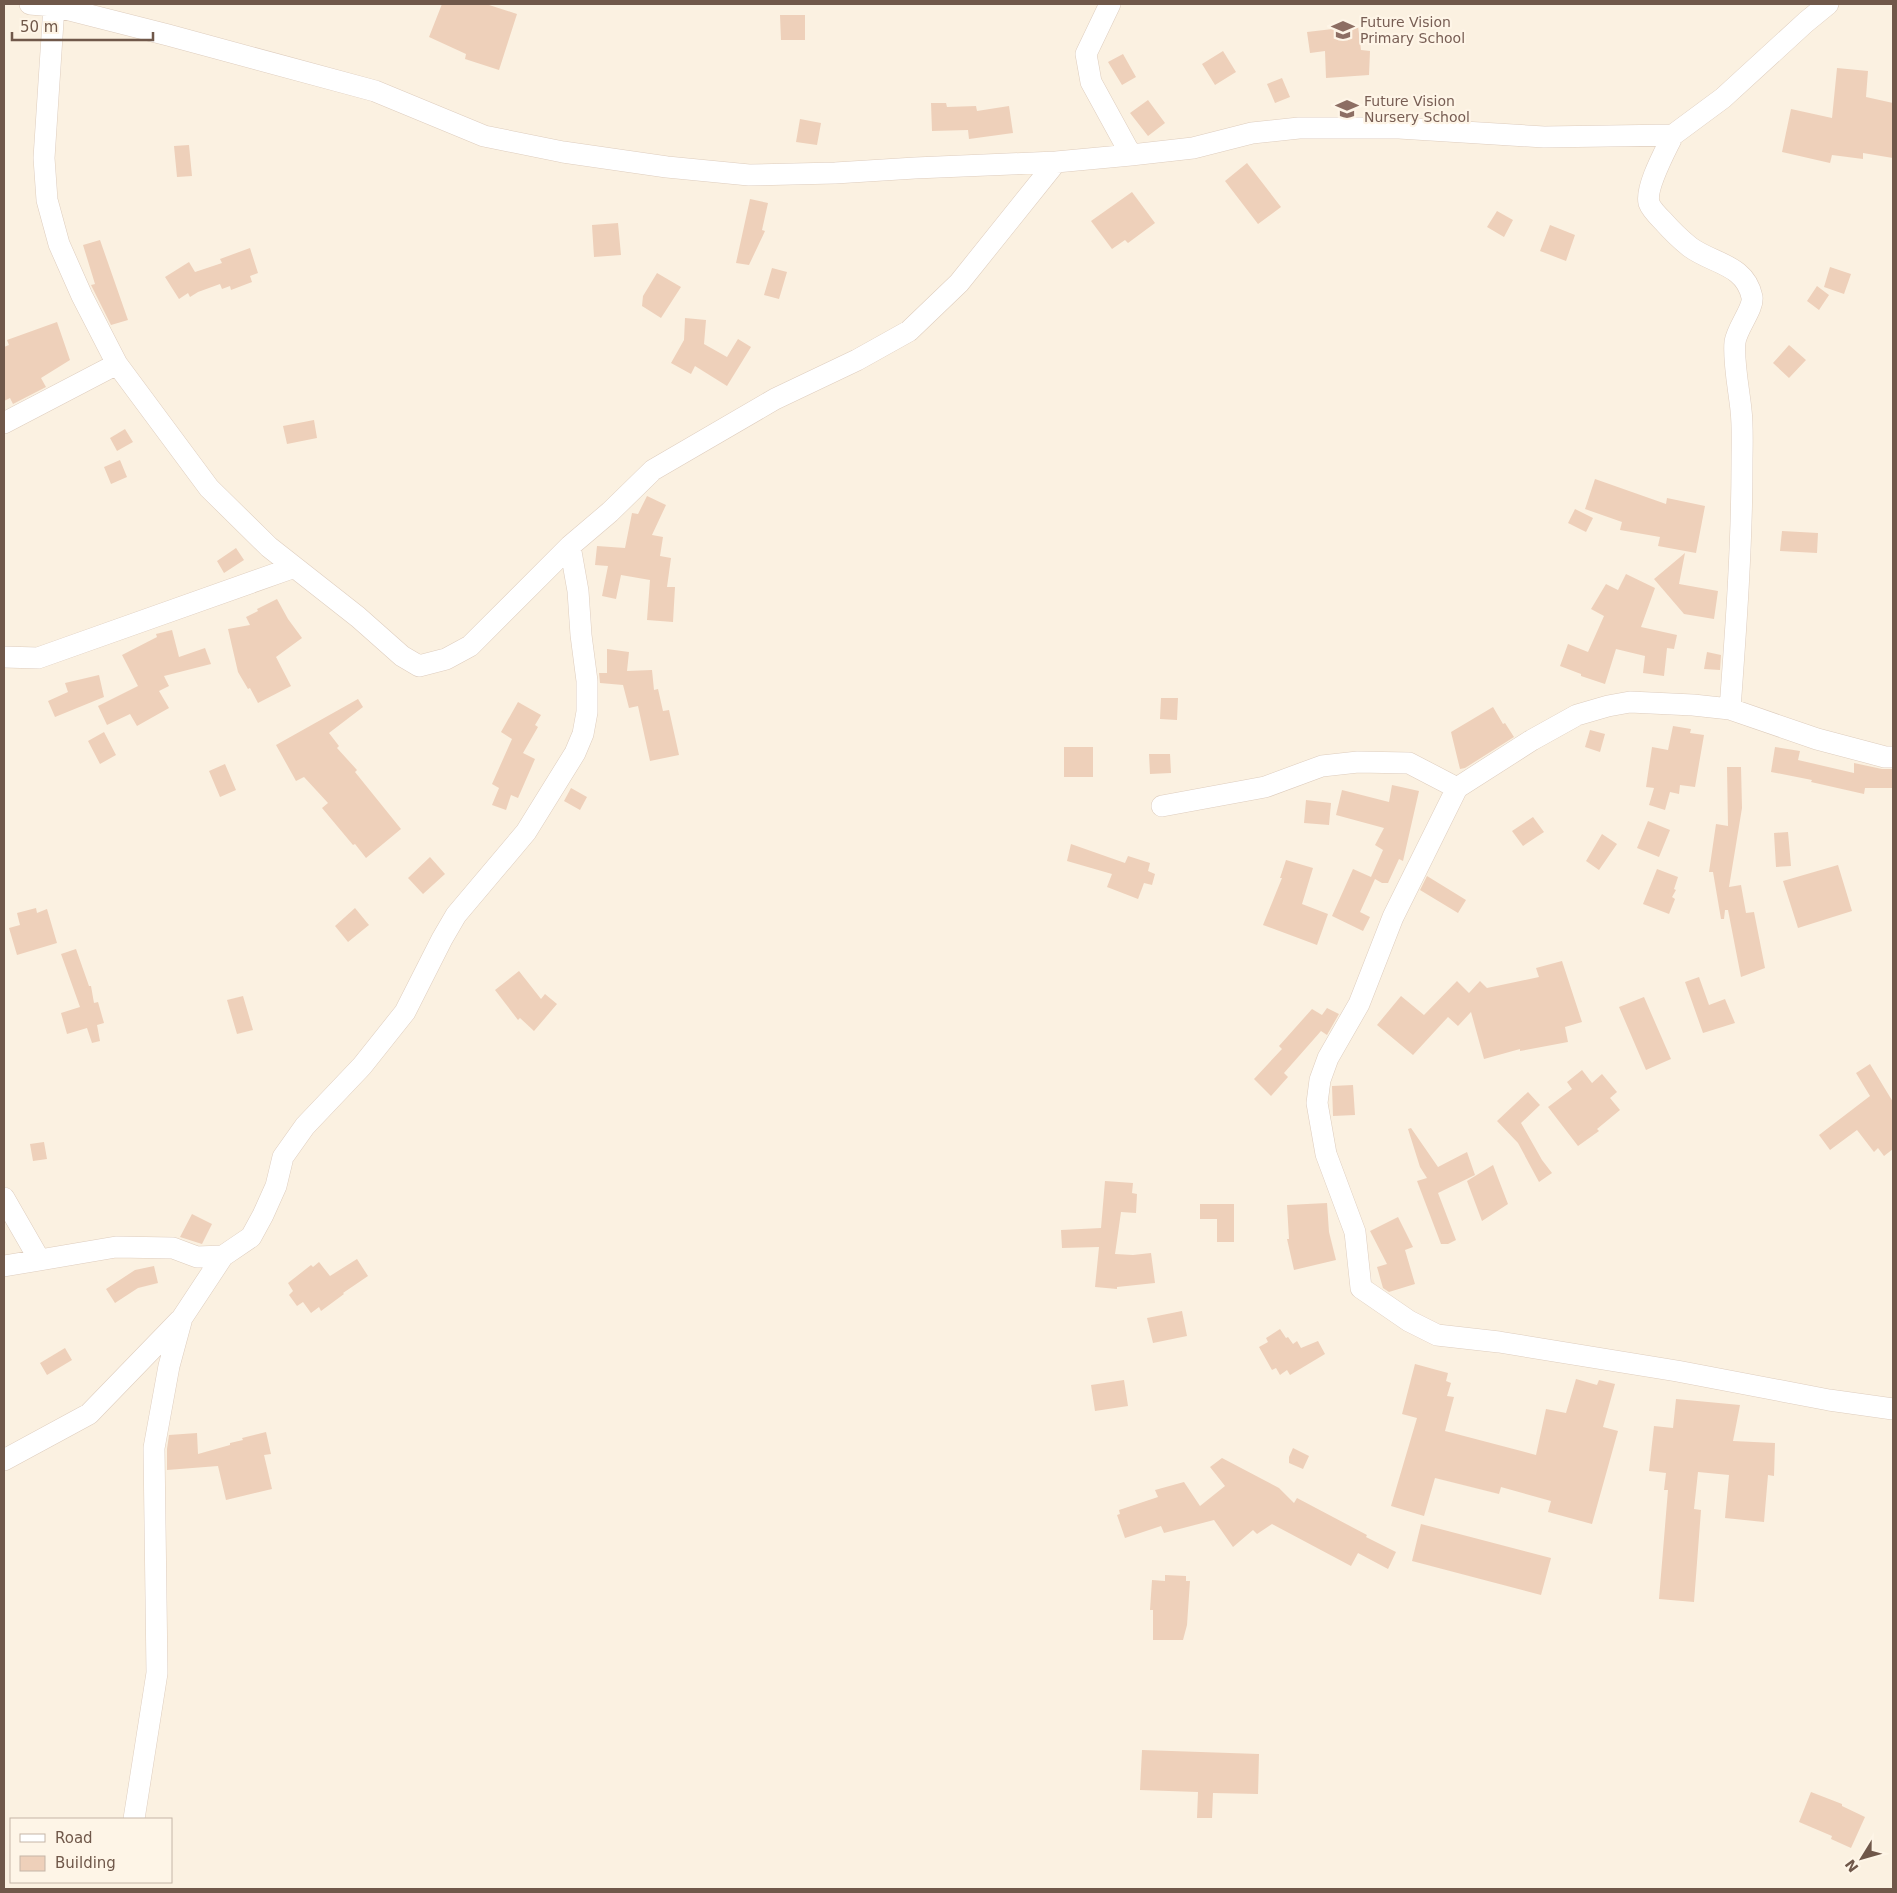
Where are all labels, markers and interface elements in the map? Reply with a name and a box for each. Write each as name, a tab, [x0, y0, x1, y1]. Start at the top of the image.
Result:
scale bar	[12, 10, 154, 42]
place label: Future Vision Primary School	[1360, 14, 1465, 46]
school or university icon: Future Vision Primary School	[1330, 17, 1356, 43]
text: 50 m	[20, 18, 58, 36]
place label: Future Vision Nursery School	[1364, 93, 1470, 125]
school or university icon: Future Vision Nursery School	[1334, 96, 1360, 122]
legend	[10, 1818, 172, 1883]
text: Road	[55, 1829, 93, 1847]
north arrow	[1837, 1833, 1887, 1883]
text: Building	[55, 1854, 116, 1872]
text: N	[1842, 1856, 1862, 1875]

